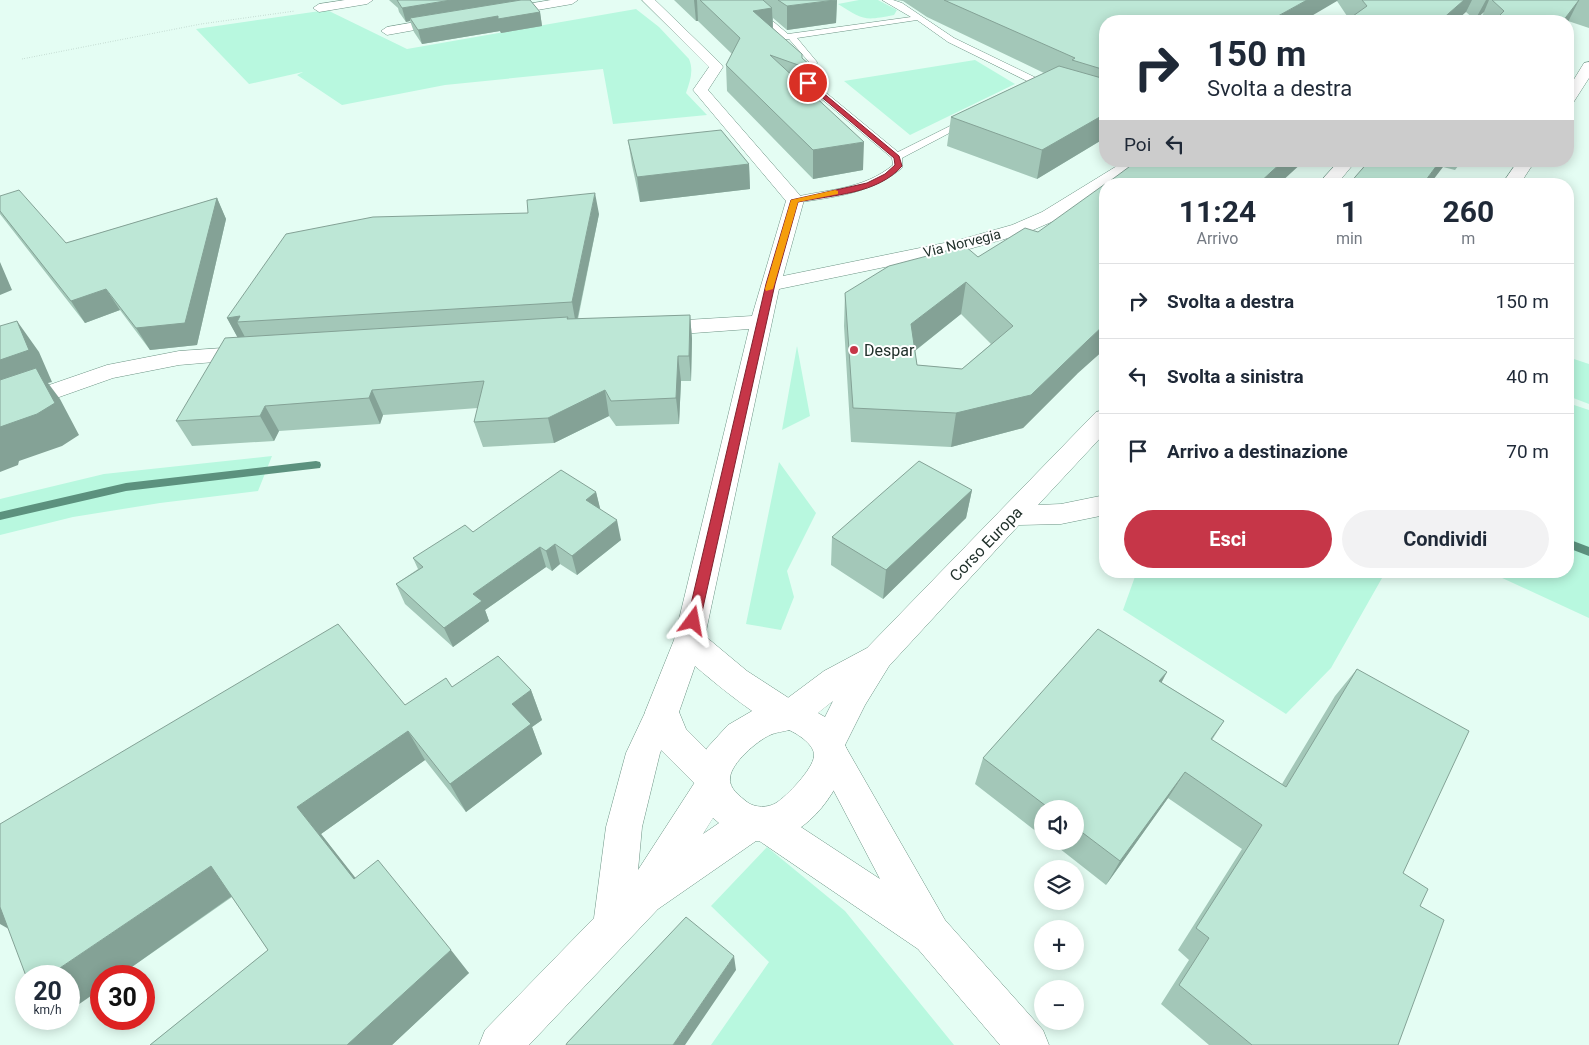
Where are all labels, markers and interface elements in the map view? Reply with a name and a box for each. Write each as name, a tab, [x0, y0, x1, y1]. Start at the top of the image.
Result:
text: 150 m	[1207, 34, 1306, 75]
icon: right	[1124, 35, 1189, 100]
pin	[787, 62, 829, 104]
icon: arrive	[794, 69, 822, 97]
text: Svolta a destra	[1207, 76, 1352, 101]
icon: left	[1161, 130, 1189, 158]
text: Poi	[1124, 133, 1151, 156]
text: 11:24	[1179, 194, 1256, 229]
text: 1	[1341, 194, 1358, 229]
text: 260	[1443, 194, 1494, 229]
street label: Via Norvegia	[922, 226, 1002, 260]
text: Arrivo	[1197, 229, 1238, 248]
text: min	[1336, 229, 1363, 248]
text: m	[1461, 229, 1475, 248]
icon: right	[1124, 287, 1152, 315]
text: Svolta a destra	[1167, 290, 1294, 313]
text: 150 m	[1496, 290, 1549, 313]
place label: Despar	[864, 341, 915, 360]
marker: Despar	[848, 344, 860, 356]
icon: left	[1124, 362, 1152, 390]
text: Svolta a sinistra	[1167, 365, 1304, 388]
text: 40 m	[1506, 365, 1549, 388]
icon: arrive	[1124, 437, 1152, 465]
text: Arrivo a destinazione	[1167, 440, 1348, 463]
text: 70 m	[1506, 440, 1549, 463]
street label: Corso Europa	[946, 503, 1026, 585]
button: Esci	[1124, 510, 1332, 568]
button: Condividi	[1342, 510, 1549, 568]
position arrow	[666, 594, 718, 646]
map controls	[1034, 800, 1084, 1030]
button: sound	[1034, 800, 1084, 850]
button: layers	[1034, 860, 1084, 910]
button: +	[1034, 920, 1084, 970]
speed limit sign: 30	[90, 965, 155, 1030]
text: 20	[33, 977, 62, 1006]
button: −	[1034, 980, 1084, 1030]
text: km/h	[33, 1003, 62, 1017]

